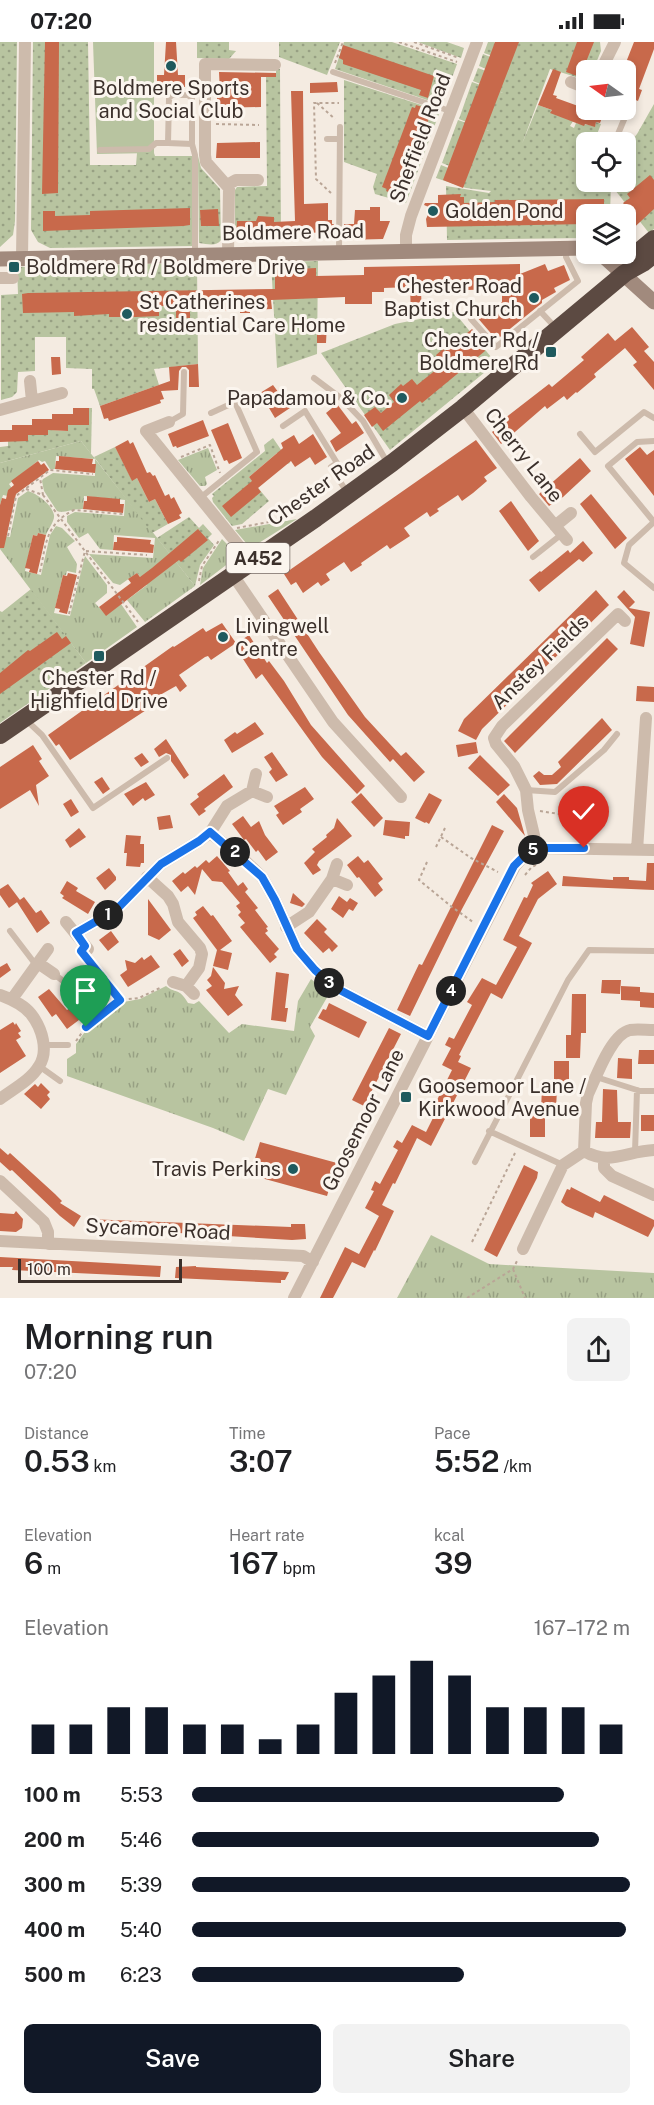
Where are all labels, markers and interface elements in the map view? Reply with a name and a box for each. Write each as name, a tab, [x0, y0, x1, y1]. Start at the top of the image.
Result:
text: 07:20	[30, 8, 92, 34]
marker: Boldmere Sports and Social Club	[164, 59, 178, 73]
north arrow	[576, 60, 636, 120]
map controls	[576, 60, 636, 264]
street label: Sheffield Road	[384, 70, 456, 206]
place label: Boldmere Sports and Social Club	[93, 76, 249, 123]
button: locate	[576, 132, 636, 192]
place label: Golden Pond	[445, 199, 564, 223]
marker: Golden Pond	[426, 204, 440, 218]
button: layers	[576, 204, 636, 264]
street label: Boldmere Road	[222, 219, 364, 245]
place label: Boldmere Rd / Boldmere Drive	[26, 255, 305, 279]
marker: Boldmere Rd / Boldmere Drive	[7, 260, 21, 274]
place label: Chester Road Baptist Church	[384, 274, 522, 321]
place label: St Catherines residential Care Home	[139, 290, 346, 337]
marker: Chester Road Baptist Church	[527, 291, 541, 305]
marker: St Catherines residential Care Home	[120, 307, 134, 321]
place label: Chester Rd / Boldmere Rd	[419, 328, 539, 375]
marker: Chester Rd / Boldmere Rd	[544, 345, 558, 359]
place label: Papadamou & Co.	[227, 386, 390, 410]
marker: Papadamou & Co.	[395, 391, 409, 405]
street label: Cherry Lane	[480, 403, 568, 507]
street label: Chester Road	[263, 439, 379, 531]
road number: A452	[226, 543, 290, 573]
street label: Anstey Fields	[487, 610, 593, 714]
place label: Livingwell Centre	[235, 614, 329, 661]
marker: Livingwell Centre	[216, 630, 230, 644]
marker: Chester Rd / Highfield Drive	[92, 649, 106, 663]
place label: Chester Rd / Highfield Drive	[30, 666, 168, 713]
pin	[558, 786, 609, 848]
icon: check	[567, 795, 600, 828]
pin: 5	[518, 835, 548, 865]
pin: 2	[220, 837, 250, 867]
text: 5	[528, 840, 538, 859]
text: 2	[230, 842, 240, 861]
pin: 1	[93, 900, 123, 930]
text: 1	[105, 905, 111, 924]
pin	[60, 965, 111, 1027]
pin: 3	[314, 968, 344, 998]
text: 3	[324, 973, 334, 992]
icon: arrive	[69, 974, 102, 1007]
pin: 4	[436, 976, 466, 1006]
text: 4	[446, 981, 456, 1000]
street label: Goosemoor Lane	[317, 1045, 409, 1195]
place label: Goosemoor Lane / Kirkwood Avenue	[418, 1074, 586, 1121]
marker: Goosemoor Lane / Kirkwood Avenue	[399, 1090, 413, 1104]
place label: Travis Perkins	[152, 1157, 281, 1181]
marker: Travis Perkins	[286, 1162, 300, 1176]
street label: Sycamore Road	[85, 1213, 231, 1245]
scale bar	[18, 1256, 182, 1284]
text: 100 m	[27, 1260, 71, 1279]
text: Morning run	[24, 1318, 213, 1356]
button: share	[567, 1318, 630, 1381]
text: 07:20	[24, 1360, 77, 1384]
text: Distance	[24, 1424, 89, 1443]
text: Time	[229, 1424, 265, 1443]
text: Pace	[434, 1424, 471, 1443]
text: 0.53	[24, 1443, 90, 1479]
text: 3:07	[229, 1443, 293, 1479]
text: 5:52	[434, 1443, 500, 1479]
text: km	[90, 1457, 116, 1476]
text: /km	[500, 1457, 532, 1476]
text: Elevation	[24, 1526, 92, 1545]
text: Heart rate	[229, 1526, 305, 1545]
text: kcal	[434, 1526, 465, 1545]
text: 6	[24, 1545, 43, 1581]
text: 167	[229, 1545, 279, 1581]
text: 39	[434, 1545, 473, 1581]
text: m	[43, 1559, 61, 1578]
text: bpm	[279, 1559, 316, 1578]
text: Elevation	[24, 1616, 109, 1640]
text: 167–172 m	[534, 1616, 630, 1640]
text: 100 m	[24, 1783, 81, 1807]
text: 5:53	[120, 1783, 163, 1807]
text: 200 m	[24, 1828, 85, 1852]
text: 5:46	[120, 1828, 162, 1852]
text: 300 m	[24, 1873, 85, 1897]
text: 5:39	[120, 1873, 162, 1897]
text: 400 m	[24, 1918, 85, 1942]
text: 5:40	[120, 1918, 162, 1942]
text: 500 m	[24, 1963, 86, 1987]
text: 6:23	[120, 1963, 162, 1987]
button: Save	[24, 2024, 321, 2093]
button: Share	[333, 2024, 630, 2093]

